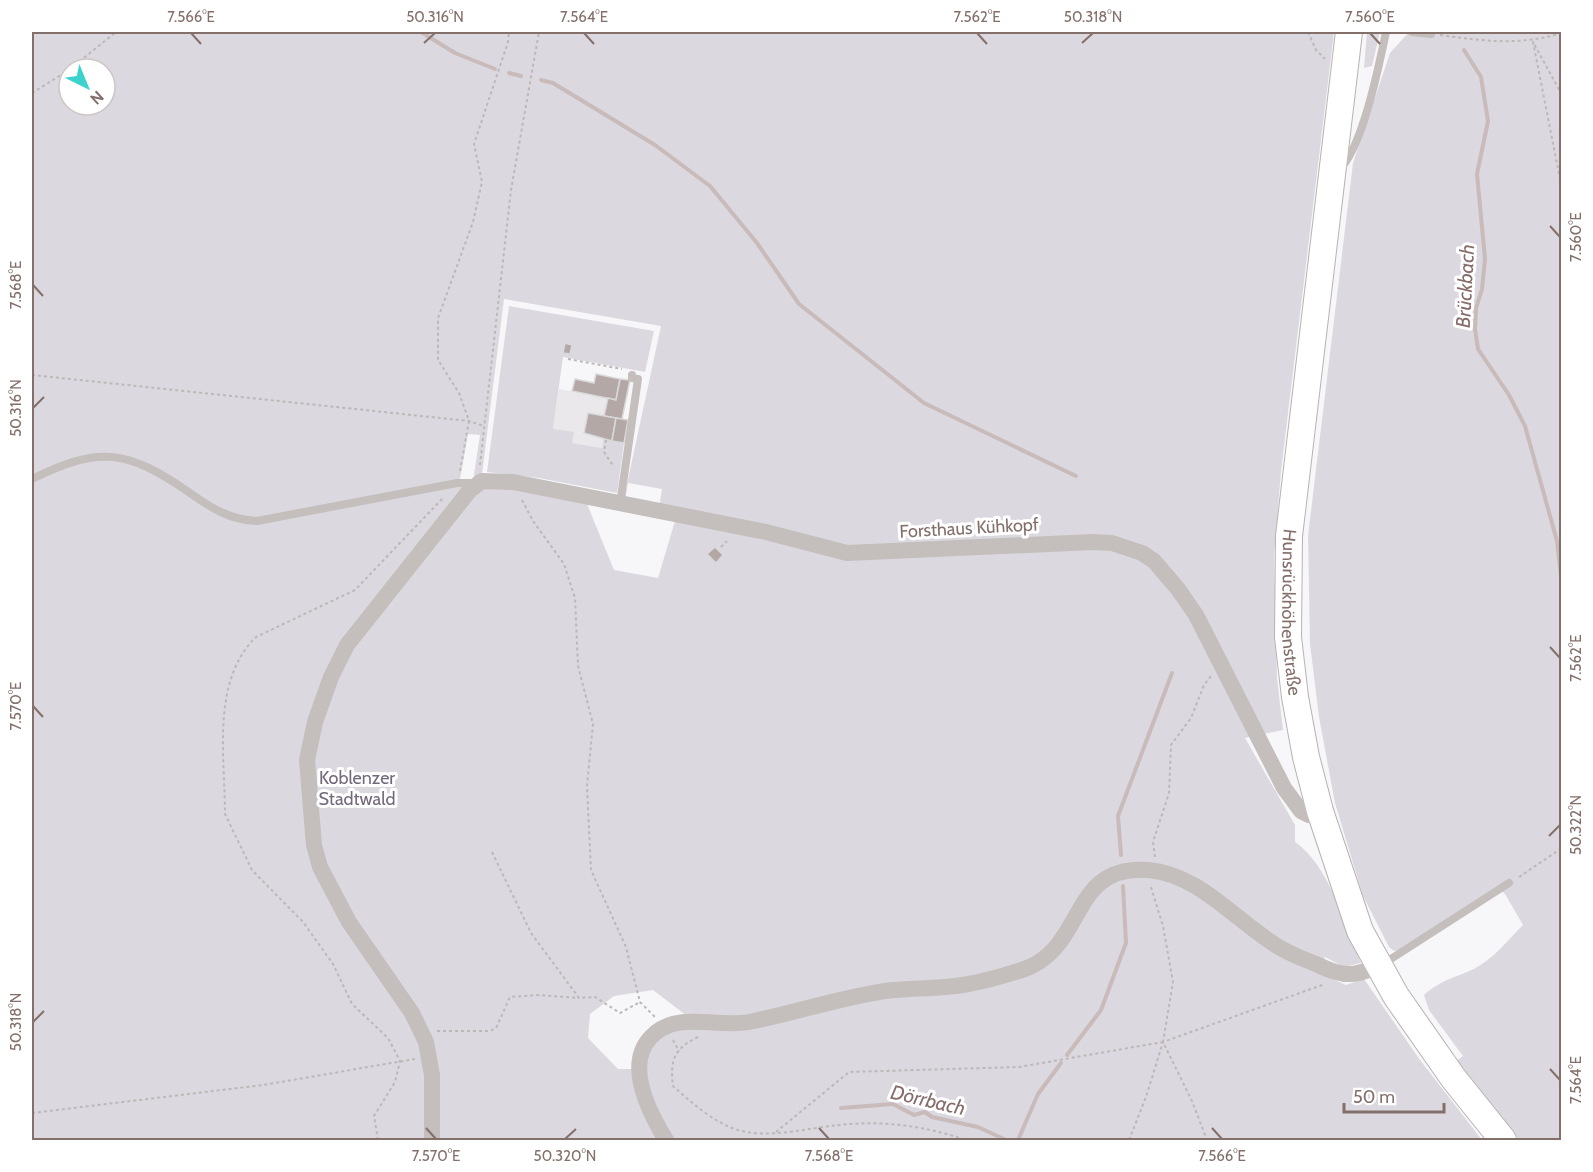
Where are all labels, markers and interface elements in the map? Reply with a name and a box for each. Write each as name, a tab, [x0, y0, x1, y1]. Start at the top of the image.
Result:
text: 7.566°E	[167, 8, 215, 26]
text: 50.316°N	[406, 8, 464, 26]
text: 7.564°E	[560, 8, 608, 26]
text: 7.562°E	[953, 8, 1001, 26]
text: 50.318°N	[1064, 8, 1122, 26]
text: 7.560°E	[1345, 8, 1395, 26]
north arrow	[57, 57, 117, 117]
text: N	[86, 87, 108, 108]
text: 7.560°E	[1567, 212, 1585, 262]
water label: Brückbach	[1451, 244, 1479, 328]
text: 7.568°E	[7, 261, 25, 309]
text: 50.316°N	[7, 379, 25, 437]
street label: Forsthaus Kühkopf	[899, 513, 1039, 543]
street label: Hunsrückhöhenstraße	[1277, 528, 1306, 697]
text: 7.562°E	[1567, 634, 1585, 682]
text: 7.570°E	[7, 682, 25, 730]
park label: Koblenzer Stadtwald	[319, 767, 395, 810]
text: 50.322°N	[1567, 795, 1585, 855]
text: 50.318°N	[7, 993, 25, 1051]
text: 7.564°E	[1567, 1056, 1585, 1104]
scale bar	[1344, 1076, 1444, 1114]
water label: Dörrbach	[888, 1080, 968, 1120]
text: 50 m	[1353, 1086, 1395, 1108]
text: 7.570°E	[412, 1147, 460, 1165]
text: 50.320°N	[534, 1147, 596, 1165]
text: 7.568°E	[805, 1147, 853, 1165]
text: 7.566°E	[1198, 1147, 1246, 1165]

